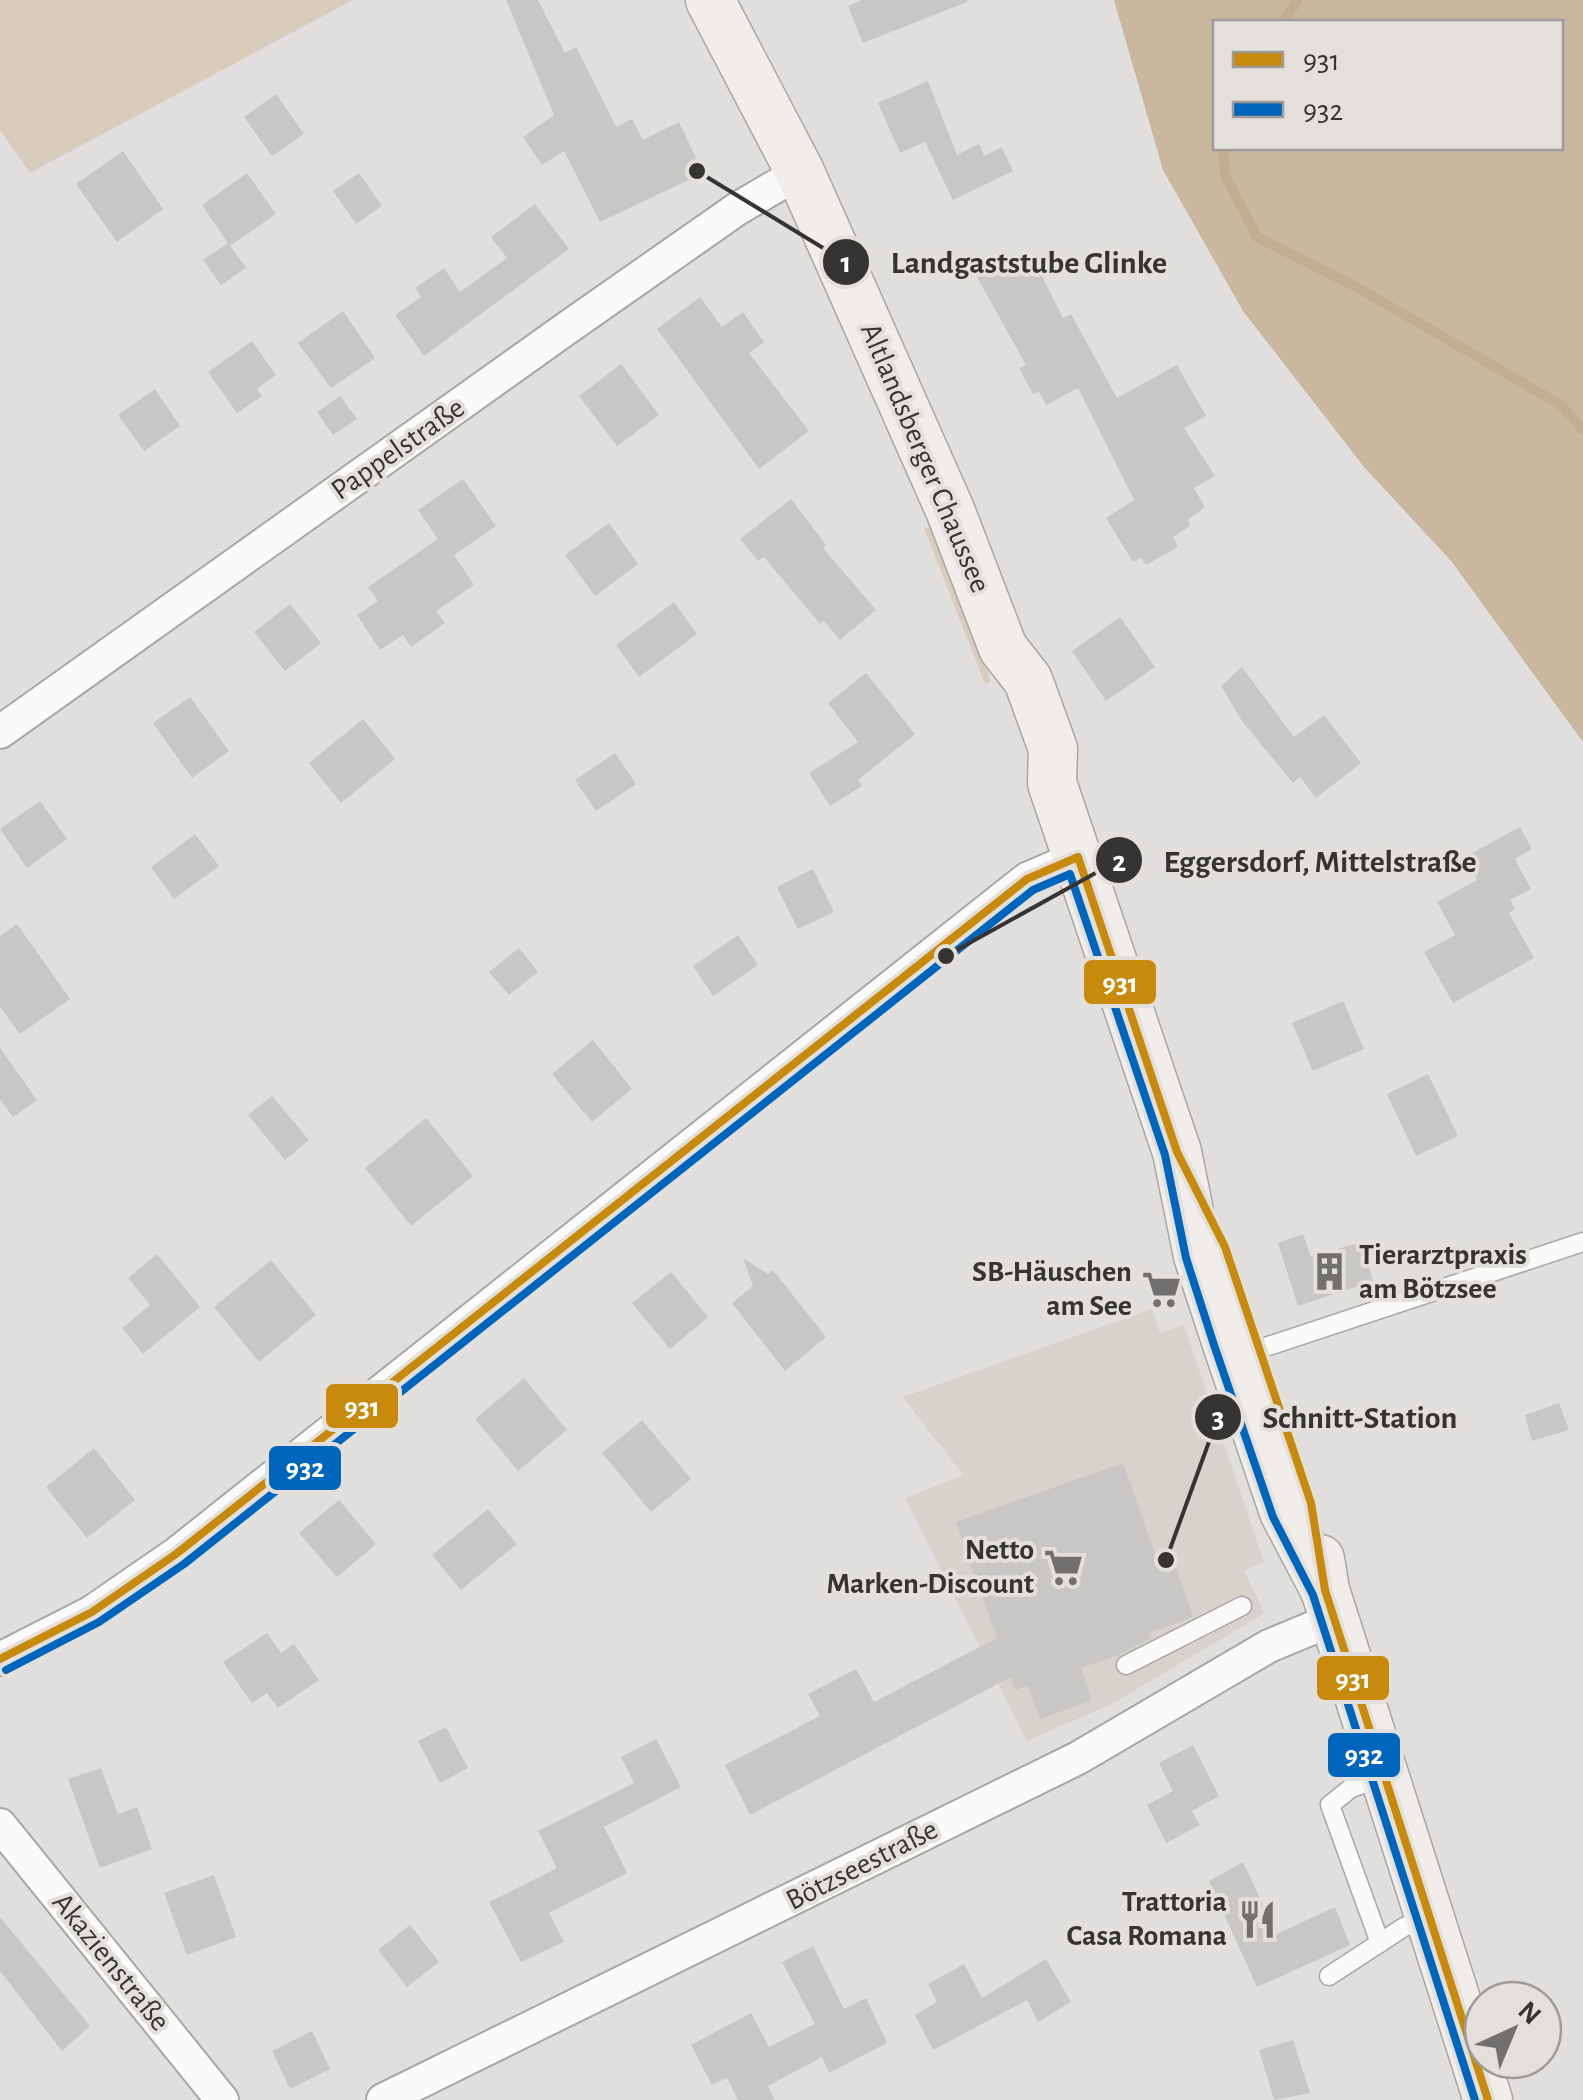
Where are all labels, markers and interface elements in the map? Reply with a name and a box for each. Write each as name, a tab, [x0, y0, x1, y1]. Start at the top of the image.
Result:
legend	[1213, 20, 1563, 150]
text: 931	[1303, 46, 1340, 76]
text: 932	[1303, 96, 1343, 126]
callout: Landgaststube Glinke	[821, 231, 1187, 293]
text: Landgaststube Glinke	[891, 247, 1167, 279]
text: 1	[841, 248, 851, 278]
street label: Altlandsberger Chaussee	[855, 319, 995, 597]
street label: Pappelstraße	[326, 392, 470, 506]
callout: Eggersdorf, Mittelstraße	[1094, 829, 1497, 891]
text: Eggersdorf, Mittelstraße	[1163, 846, 1477, 878]
text: 2	[1112, 847, 1126, 877]
line badge: 931	[1082, 958, 1158, 1006]
text: 931	[1102, 970, 1138, 998]
place label: Tierarztpraxis am Bötzsee	[1359, 1240, 1527, 1304]
building icon: Tierarztpraxis am Bötzsee	[1308, 1251, 1350, 1293]
place label: SB-Häuschen am See	[972, 1257, 1132, 1321]
supermarket icon: SB-Häuschen am See	[1141, 1268, 1183, 1310]
line badge: 931	[324, 1382, 400, 1430]
callout: Schnitt-Station	[1193, 1386, 1478, 1448]
text: 931	[344, 1394, 380, 1422]
text: Schnitt-Station	[1263, 1402, 1457, 1434]
text: 3	[1212, 1403, 1224, 1433]
line badge: 932	[267, 1444, 343, 1492]
text: 932	[286, 1455, 324, 1483]
place label: Netto Marken-Discount	[826, 1535, 1034, 1599]
supermarket icon: Netto Marken-Discount	[1043, 1546, 1085, 1588]
line badge: 931	[1315, 1654, 1391, 1702]
text: 931	[1335, 1666, 1371, 1694]
line badge: 932	[1326, 1731, 1402, 1779]
text: 932	[1345, 1742, 1383, 1770]
street label: Bötzseestraße	[781, 1814, 943, 1916]
street label: Akazienstraße	[47, 1887, 175, 2037]
place label: Trattoria Casa Romana	[1066, 1887, 1227, 1951]
restaurant icon: Trattoria Casa Romana	[1236, 1898, 1278, 1940]
north arrow	[1463, 1980, 1563, 2080]
text: N	[1512, 1997, 1546, 2030]

